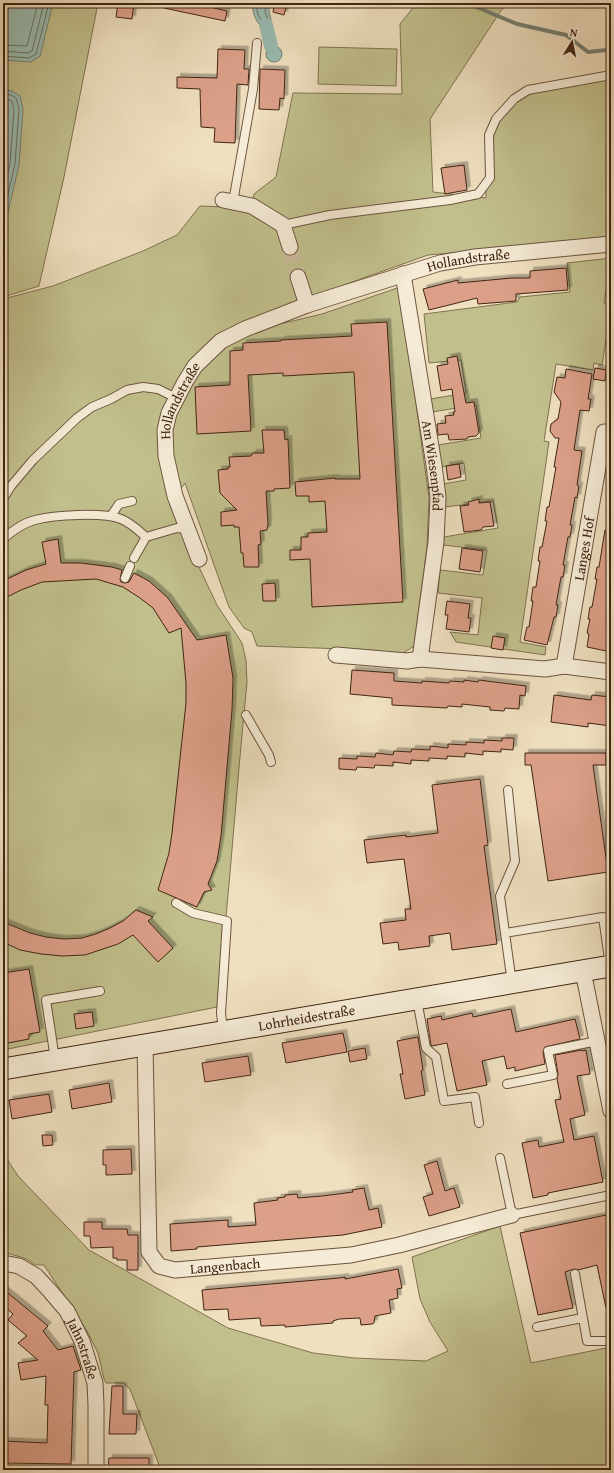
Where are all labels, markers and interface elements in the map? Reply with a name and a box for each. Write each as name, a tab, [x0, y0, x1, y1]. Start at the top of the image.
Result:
north arrow	[552, 22, 592, 62]
text: N	[569, 24, 579, 41]
street label: Hollandstraße	[424, 244, 511, 277]
street label: Hollandstraße	[155, 356, 205, 440]
street label: Am Wiesenpfad	[417, 419, 448, 512]
street label: Langes Hof	[569, 514, 600, 582]
street label: Lohrheidestraße	[257, 999, 357, 1036]
street label: Langenbach	[189, 1253, 261, 1279]
street label: Jahnstraße	[61, 1313, 103, 1382]

